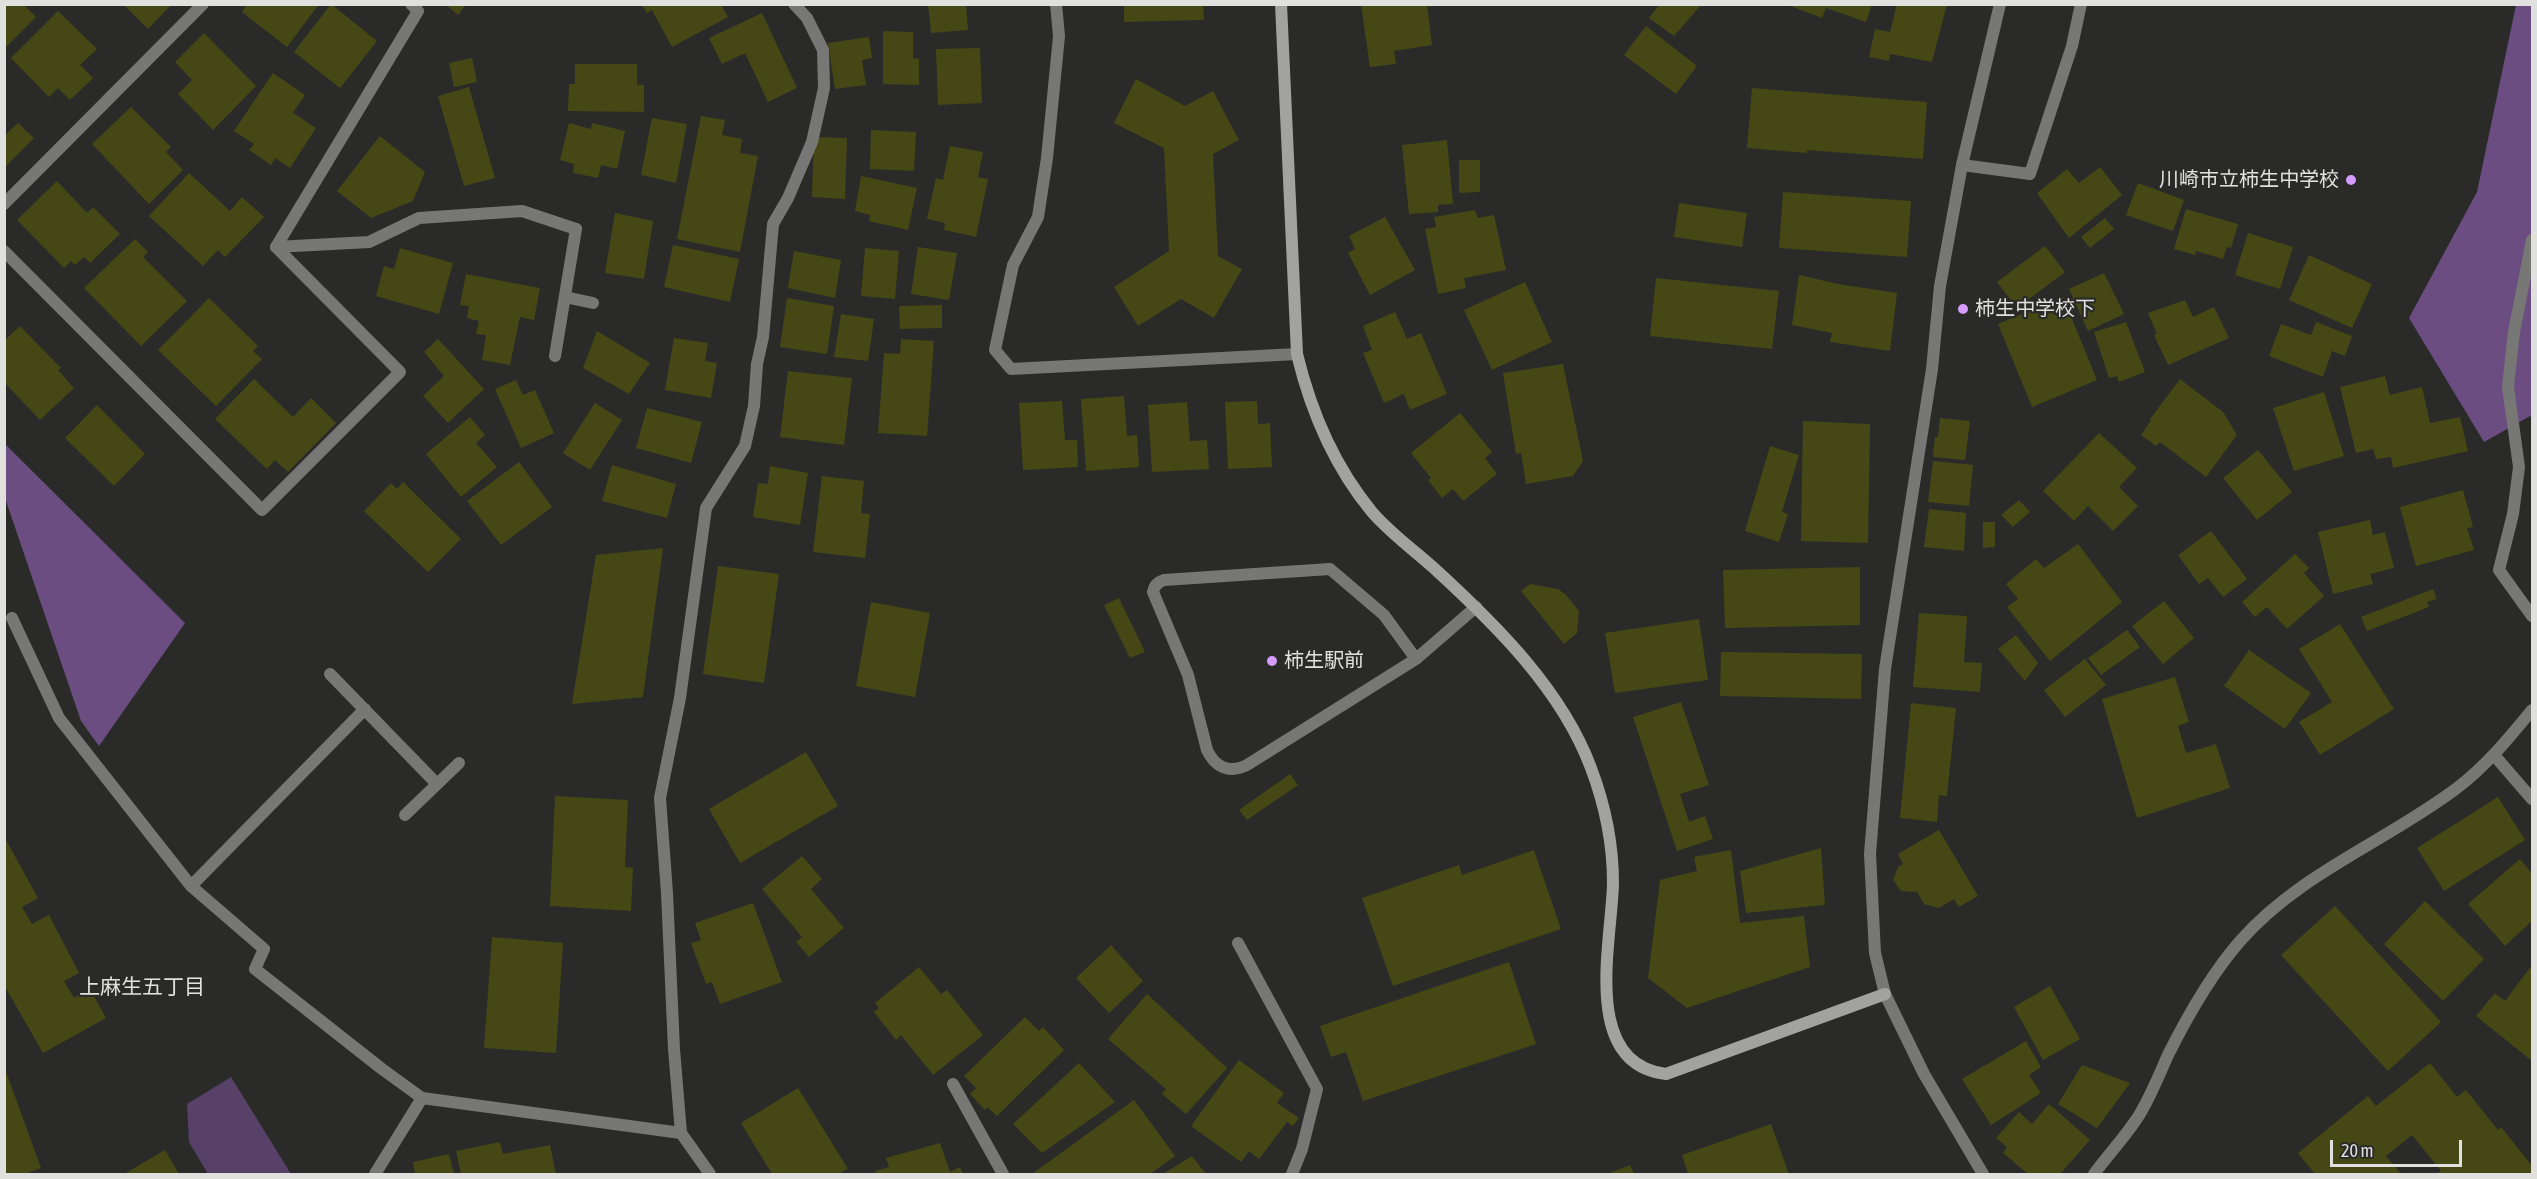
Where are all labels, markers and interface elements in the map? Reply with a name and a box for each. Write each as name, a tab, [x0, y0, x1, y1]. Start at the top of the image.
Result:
place label: 川崎市立柿生中学校	[2159, 168, 2339, 192]
marker: 川崎市立柿生中学校	[2344, 173, 2358, 187]
place label: 柿生中学校下	[1975, 297, 2095, 321]
marker: 柿生中学校下	[1956, 302, 1970, 316]
place label: 柿生駅前	[1284, 649, 1364, 673]
marker: 柿生駅前	[1265, 654, 1279, 668]
district label: 上麻生五丁目	[79, 974, 205, 1000]
scale bar	[2333, 1128, 2465, 1166]
text: 20 m	[2341, 1140, 2373, 1161]

